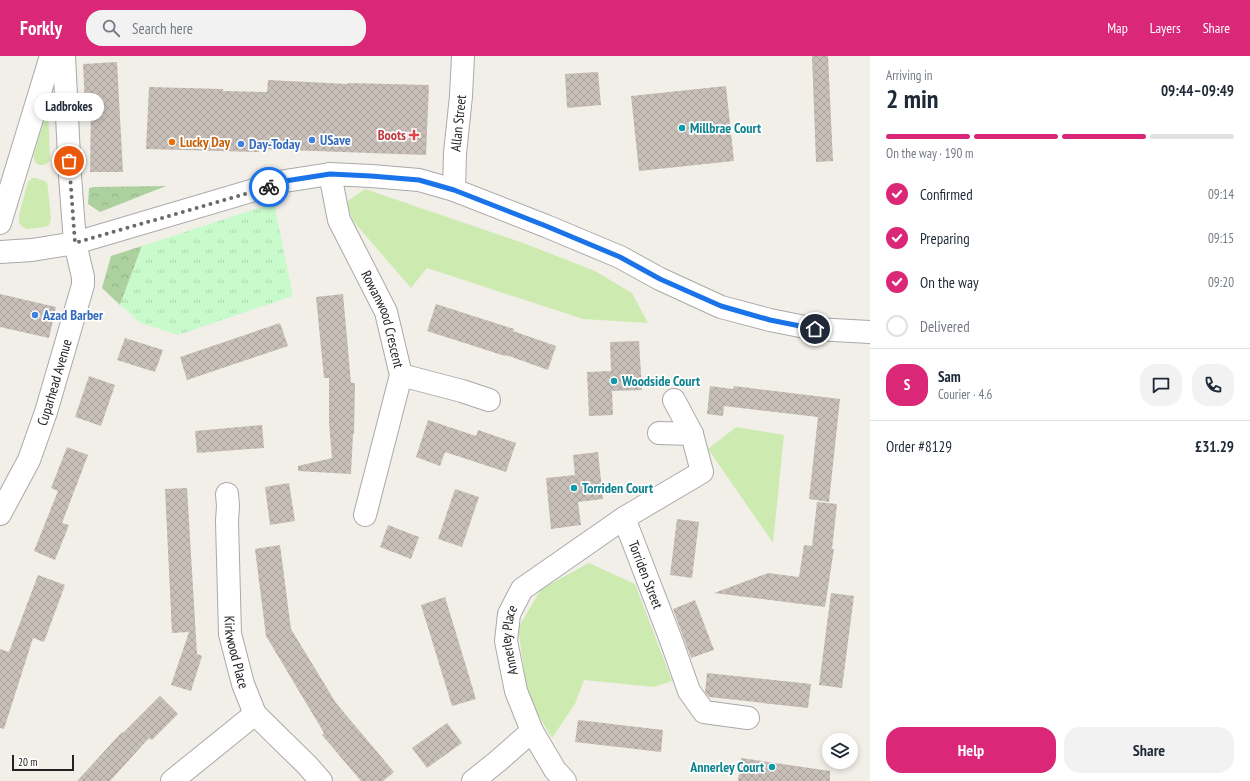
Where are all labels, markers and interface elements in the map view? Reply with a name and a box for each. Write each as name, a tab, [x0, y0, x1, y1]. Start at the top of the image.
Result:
search box	[86, 10, 366, 46]
text: Forkly	[20, 16, 62, 40]
icon: search	[100, 17, 122, 39]
text: Search here	[132, 19, 193, 38]
text: Map	[1107, 19, 1128, 37]
text: Layers	[1150, 19, 1181, 37]
text: Share	[1203, 19, 1230, 37]
text: Arriving in	[886, 67, 933, 84]
text: 09:44–09:49	[1161, 81, 1234, 100]
text: 2 min	[886, 82, 939, 115]
callout: Ladbrokes	[34, 93, 104, 121]
street label: Allan Street	[446, 94, 470, 152]
text: Ladbrokes	[45, 98, 93, 115]
place label: Millbrae Court	[690, 119, 761, 137]
marker: Millbrae Court	[677, 123, 687, 133]
place label: Boots	[378, 126, 406, 144]
marker: Boots	[409, 130, 419, 140]
place label: USave	[320, 131, 351, 149]
place label: Lucky Day	[180, 133, 230, 151]
place label: Day-Today	[249, 135, 301, 153]
marker: USave	[307, 135, 317, 145]
marker: Lucky Day	[167, 137, 177, 147]
marker: Day-Today	[236, 139, 246, 149]
pin	[52, 144, 86, 178]
text: On the way · 190 m	[886, 145, 973, 162]
icon: bag	[58, 150, 80, 172]
courier	[249, 167, 289, 207]
icon: bike	[258, 176, 280, 198]
icon: check	[886, 183, 908, 205]
text: Confirmed	[920, 185, 973, 204]
text: 09:14	[1208, 186, 1234, 203]
icon: check	[886, 227, 908, 249]
text: Preparing	[920, 229, 970, 248]
text: 09:15	[1208, 230, 1234, 247]
street label: Rowanwood Crescent	[357, 267, 408, 370]
icon: check	[886, 271, 908, 293]
text: On the way	[920, 273, 979, 292]
text: 09:20	[1208, 274, 1234, 291]
place label: Azad Barber	[42, 306, 104, 324]
marker: Azad Barber	[30, 310, 40, 320]
pin	[798, 312, 832, 346]
text: Delivered	[920, 317, 970, 336]
icon: home	[804, 318, 826, 340]
street label: Cuparhead Avenue	[33, 337, 76, 428]
button: chat	[1140, 364, 1182, 406]
button: phone	[1192, 364, 1234, 406]
text: Sam	[938, 367, 961, 386]
place label: Woodside Court	[621, 372, 700, 390]
text: S	[904, 375, 910, 394]
marker: Woodside Court	[609, 376, 619, 386]
text: Courier · 4.6	[938, 386, 992, 403]
text: Order #8129	[886, 437, 952, 456]
text: £31.29	[1195, 437, 1234, 456]
place label: Torriden Court	[582, 479, 653, 497]
marker: Torriden Court	[569, 483, 579, 493]
street label: Torriden Street	[625, 538, 667, 611]
street label: Annerley Place	[497, 602, 522, 677]
street label: Kirkwood Place	[221, 616, 253, 692]
button: Help	[886, 727, 1056, 773]
button: Share	[1064, 727, 1234, 773]
map controls	[822, 733, 858, 769]
button: layers	[822, 733, 858, 769]
scale bar	[12, 753, 74, 772]
text: 20 m	[18, 755, 37, 769]
place label: Annerley Court	[689, 758, 764, 776]
marker: Annerley Court	[767, 762, 777, 772]

